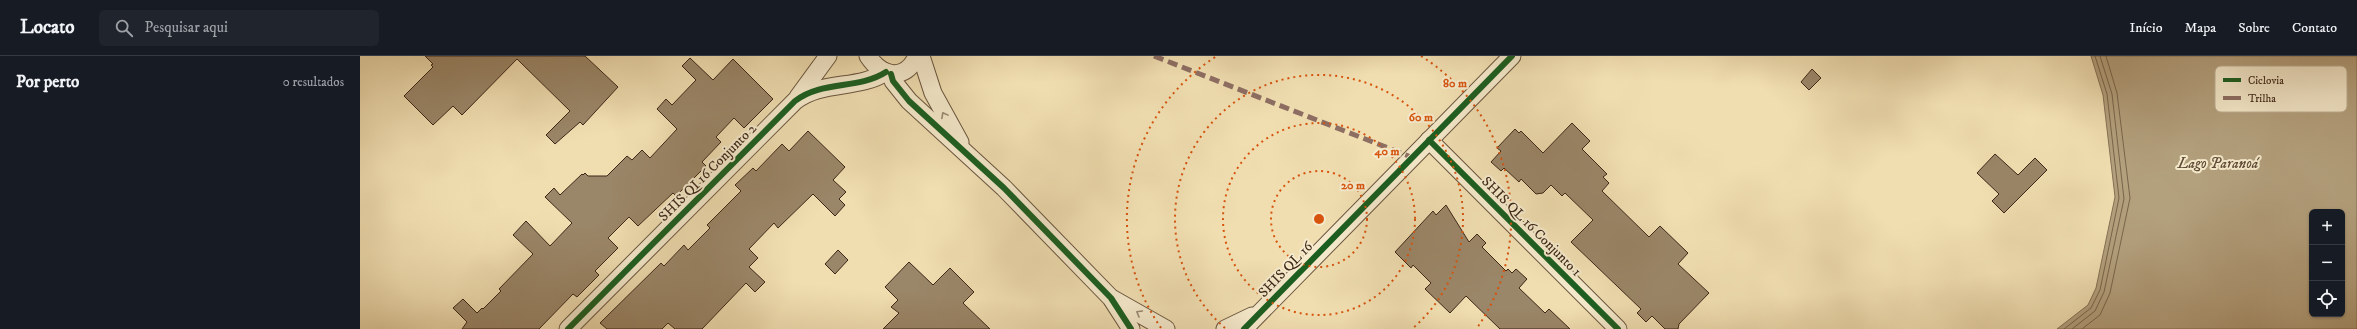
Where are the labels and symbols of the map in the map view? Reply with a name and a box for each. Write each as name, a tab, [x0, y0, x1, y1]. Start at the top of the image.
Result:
legend	[2215, 66, 2347, 112]
text: Ciclovia	[2248, 74, 2284, 88]
text: 80 m	[1443, 76, 1467, 91]
text: Trilha	[2248, 92, 2276, 106]
text: 60 m	[1409, 110, 1433, 125]
one-way arrow	[942, 112, 949, 120]
street label: SHIS QI 16 Conjunto 2	[655, 120, 761, 226]
text: 40 m	[1374, 144, 1399, 159]
water label: Lago Paranoá	[2177, 154, 2260, 173]
street label: SHIS QL 16 Conjunto 1	[1477, 173, 1585, 281]
text: 20 m	[1341, 178, 1365, 193]
centre of rings	[1312, 212, 1326, 226]
street label: SHIS QL 16	[1255, 237, 1317, 301]
one-way arrow	[1136, 311, 1143, 318]

